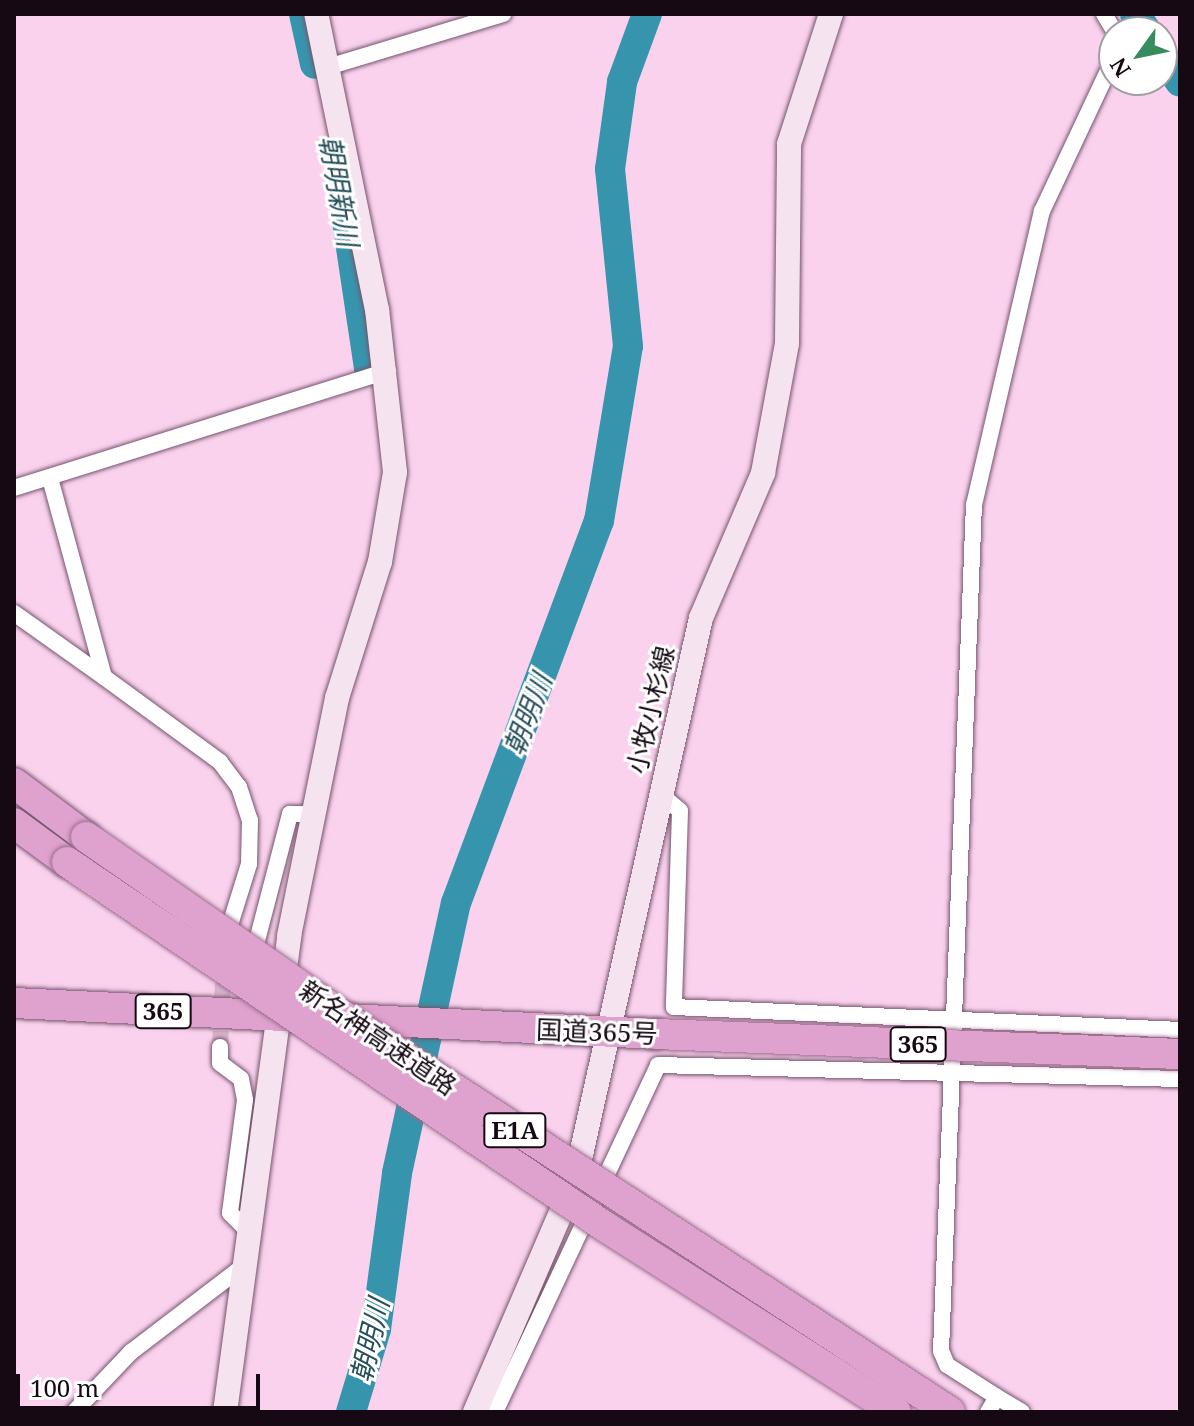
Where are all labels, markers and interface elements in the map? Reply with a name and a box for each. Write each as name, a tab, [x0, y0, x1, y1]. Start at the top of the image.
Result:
north arrow	[1098, 16, 1178, 96]
text: N	[1102, 53, 1137, 83]
water label: 朝明新川	[314, 133, 366, 249]
street label: 小牧小杉線	[621, 643, 681, 777]
water label: 朝明川	[496, 669, 558, 759]
street label: 新名神高速道路	[294, 974, 462, 1102]
road number: 365	[133, 991, 193, 1031]
street label: 国道365号	[536, 1014, 658, 1050]
road number: 365	[888, 1024, 948, 1064]
road number: E1A	[483, 1110, 547, 1150]
water label: 朝明川	[343, 1295, 395, 1385]
scale bar	[20, 1358, 264, 1408]
text: 100 m	[30, 1371, 99, 1404]

